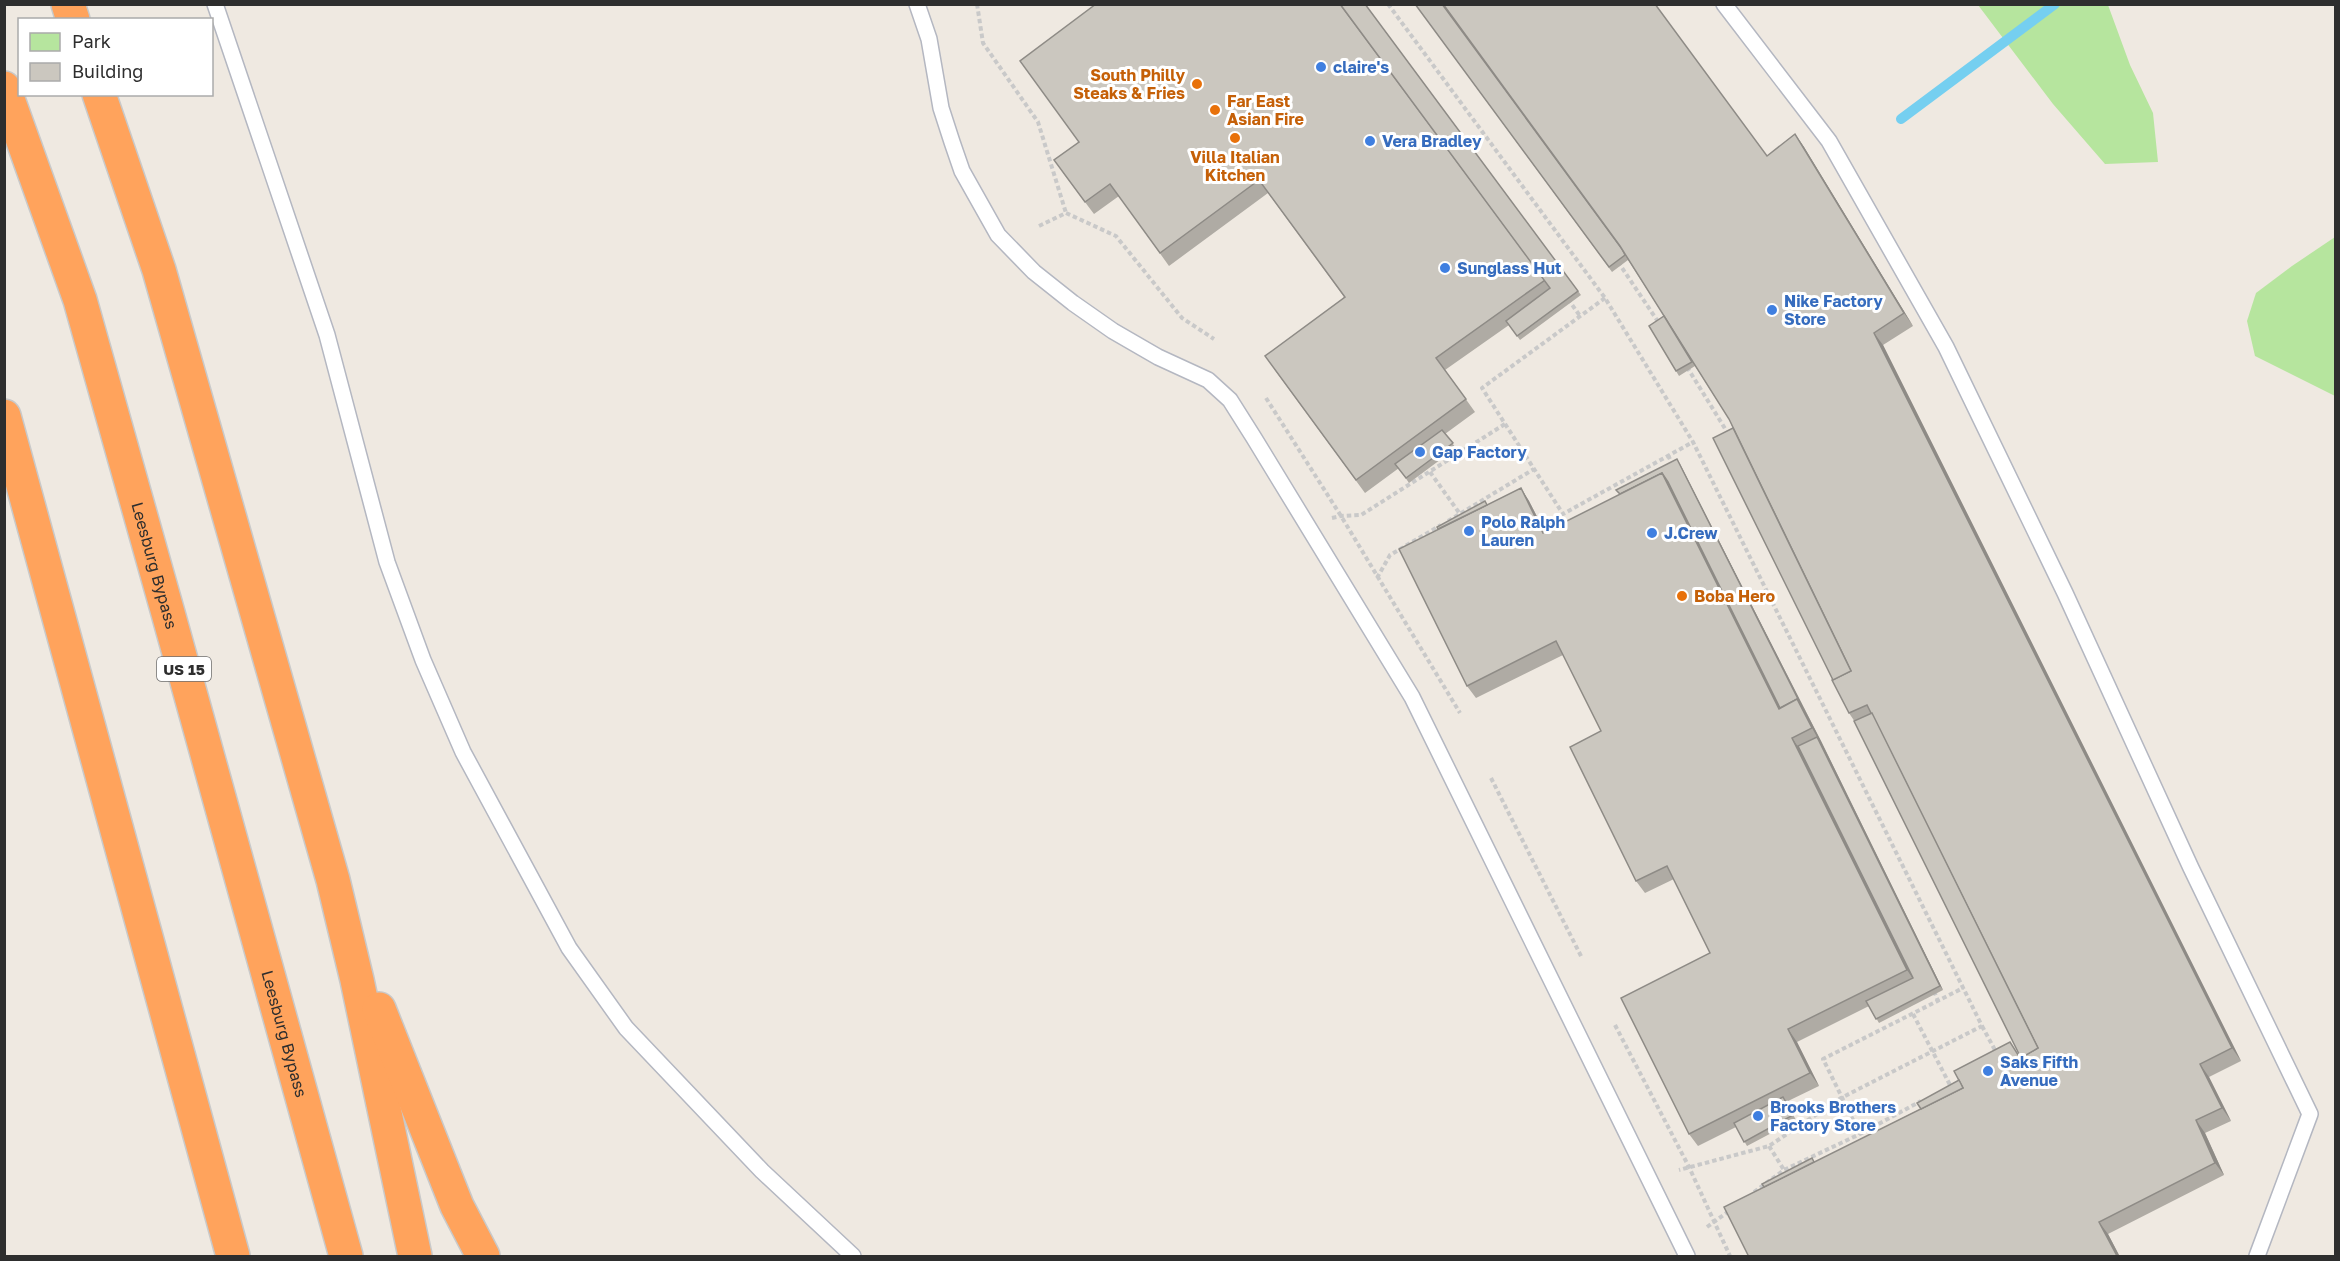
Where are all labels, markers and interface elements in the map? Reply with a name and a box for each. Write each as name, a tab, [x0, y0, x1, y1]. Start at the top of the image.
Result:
legend	[18, 18, 213, 96]
text: Park	[72, 30, 111, 52]
place label: claire's	[1333, 57, 1389, 77]
text: Building	[72, 60, 143, 82]
marker: claire's	[1314, 60, 1328, 74]
place label: South Philly Steaks & Fries	[1073, 65, 1185, 103]
marker: South Philly Steaks & Fries	[1190, 77, 1204, 91]
place label: Far East Asian Fire	[1227, 91, 1304, 129]
marker: Far East Asian Fire	[1208, 103, 1222, 117]
marker: Villa Italian Kitchen	[1228, 131, 1242, 145]
place label: Vera Bradley	[1382, 131, 1482, 151]
marker: Vera Bradley	[1363, 134, 1377, 148]
place label: Villa Italian Kitchen	[1190, 147, 1280, 185]
place label: Sunglass Hut	[1457, 258, 1561, 278]
marker: Sunglass Hut	[1438, 261, 1452, 275]
place label: Nike Factory Store	[1784, 291, 1883, 329]
marker: Nike Factory Store	[1765, 303, 1779, 317]
place label: Gap Factory	[1432, 442, 1527, 462]
marker: Gap Factory	[1413, 445, 1427, 459]
street label: Leesburg Bypass	[127, 500, 182, 631]
place label: Polo Ralph Lauren	[1481, 512, 1565, 550]
place label: J.Crew	[1664, 523, 1718, 543]
marker: Polo Ralph Lauren	[1462, 524, 1476, 538]
marker: J.Crew	[1645, 526, 1659, 540]
place label: Boba Hero	[1694, 586, 1776, 606]
marker: Boba Hero	[1675, 589, 1689, 603]
road number: US 15	[157, 657, 211, 681]
street label: Leesburg Bypass	[257, 968, 312, 1100]
place label: Saks Fifth Avenue	[2000, 1052, 2078, 1090]
marker: Saks Fifth Avenue	[1981, 1064, 1995, 1078]
place label: Brooks Brothers Factory Store	[1770, 1097, 1896, 1135]
marker: Brooks Brothers Factory Store	[1751, 1109, 1765, 1123]

